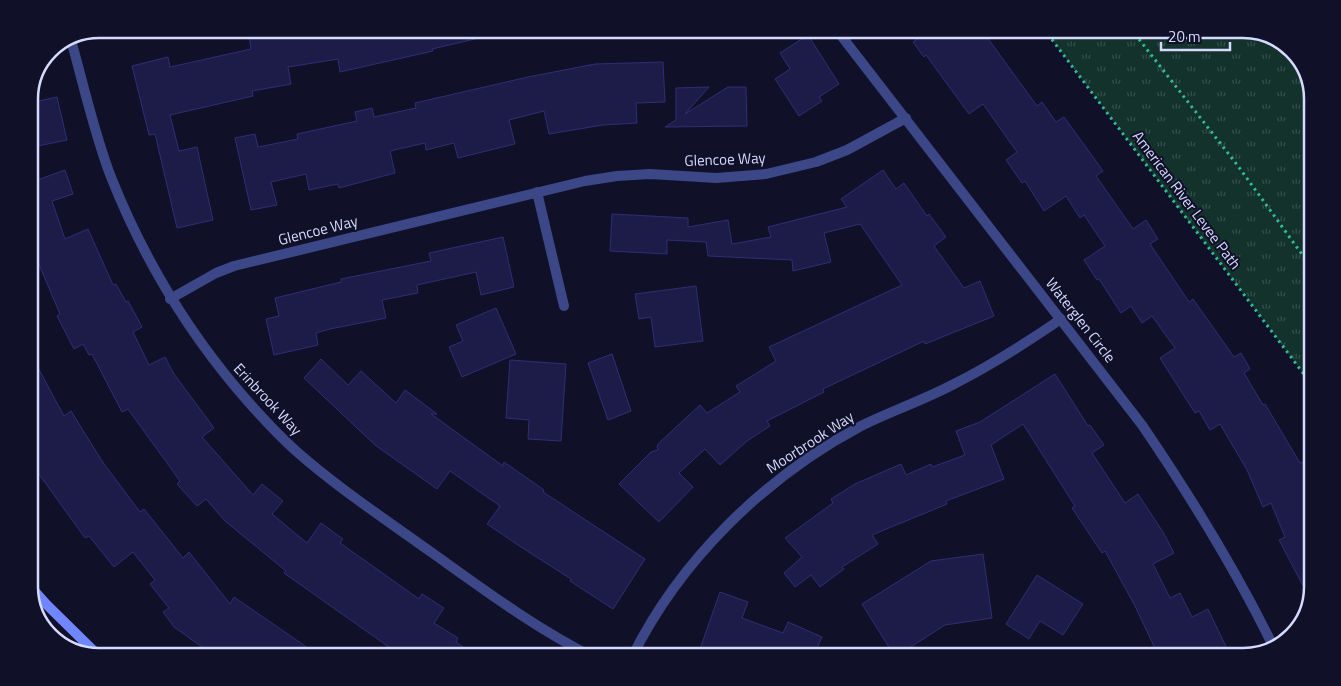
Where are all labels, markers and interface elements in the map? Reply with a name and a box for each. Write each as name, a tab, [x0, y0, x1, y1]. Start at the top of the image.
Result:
scale bar	[1161, 20, 1230, 52]
text: 20 m	[1168, 25, 1201, 48]
street label: American River Levee Path	[1127, 126, 1247, 274]
street label: Glencoe Way	[684, 146, 766, 172]
street label: Glencoe Way	[276, 209, 360, 251]
street label: Waterglen Circle	[1040, 272, 1122, 368]
street label: Erinbrook Way	[228, 358, 308, 440]
street label: Moorbrook Way	[762, 405, 858, 479]

